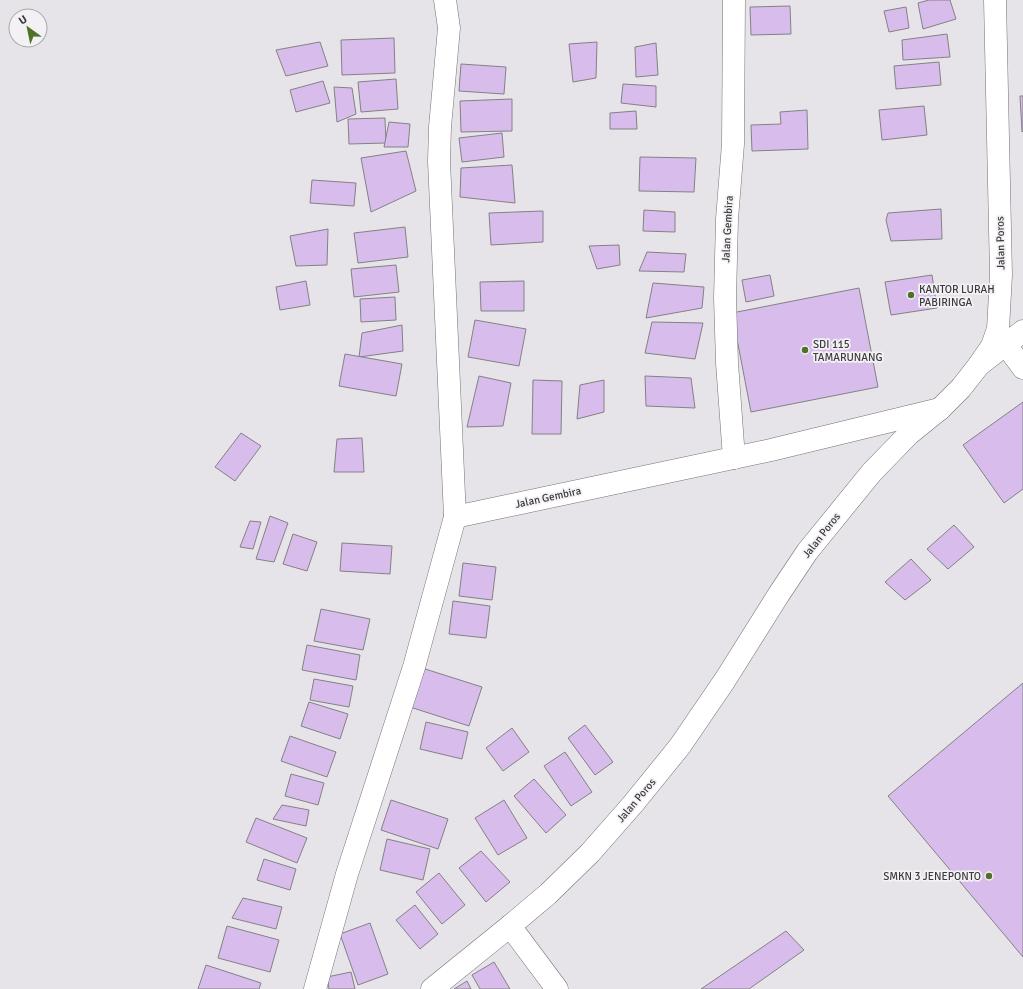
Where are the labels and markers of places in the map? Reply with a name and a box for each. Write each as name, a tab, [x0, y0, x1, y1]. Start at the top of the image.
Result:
place label: KANTOR LURAH PABIRINGA	[919, 283, 995, 309]
marker: KANTOR LURAH PABIRINGA	[906, 290, 916, 300]
place label: SDI 115 TAMARUNANG	[813, 338, 883, 364]
marker: SDI 115 TAMARUNANG	[800, 345, 810, 355]
place label: SMKN 3 JENEPONTO	[883, 870, 981, 883]
marker: SMKN 3 JENEPONTO	[984, 871, 994, 881]

